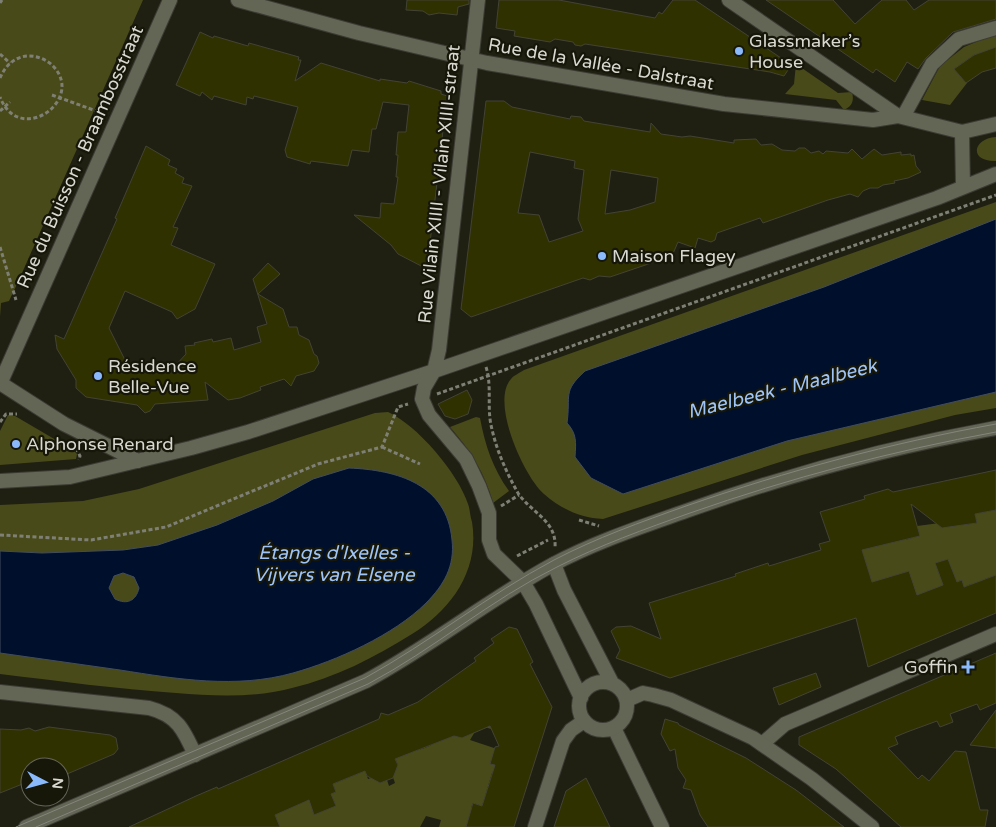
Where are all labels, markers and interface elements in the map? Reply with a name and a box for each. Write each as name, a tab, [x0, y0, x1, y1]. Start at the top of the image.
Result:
street label: Rue du Buisson - Braambosstraat	[12, 22, 148, 292]
place label: Glassmaker’s House	[749, 30, 861, 73]
street label: Rue de la Vallée - Dalstraat	[486, 33, 716, 95]
street label: Rue Vilain XIIII - Vilain XIIII-straat	[413, 43, 465, 324]
marker: Glassmaker’s House	[733, 45, 745, 57]
place label: Maison Flagey	[612, 245, 736, 267]
marker: Maison Flagey	[596, 250, 608, 262]
water label: Maelbeek - Maalbeek	[685, 354, 881, 423]
place label: Résidence Belle-Vue	[108, 355, 196, 398]
marker: Résidence Belle-Vue	[92, 370, 104, 382]
place label: Alphonse Renard	[26, 433, 174, 455]
marker: Alphonse Renard	[10, 438, 22, 450]
water label: Étangs d'Ixelles - Vijvers van Elsene	[254, 542, 416, 586]
place label: Goffin	[904, 656, 958, 678]
marker: Goffin	[962, 661, 974, 673]
north arrow	[20, 757, 70, 807]
text: N	[48, 777, 66, 790]

